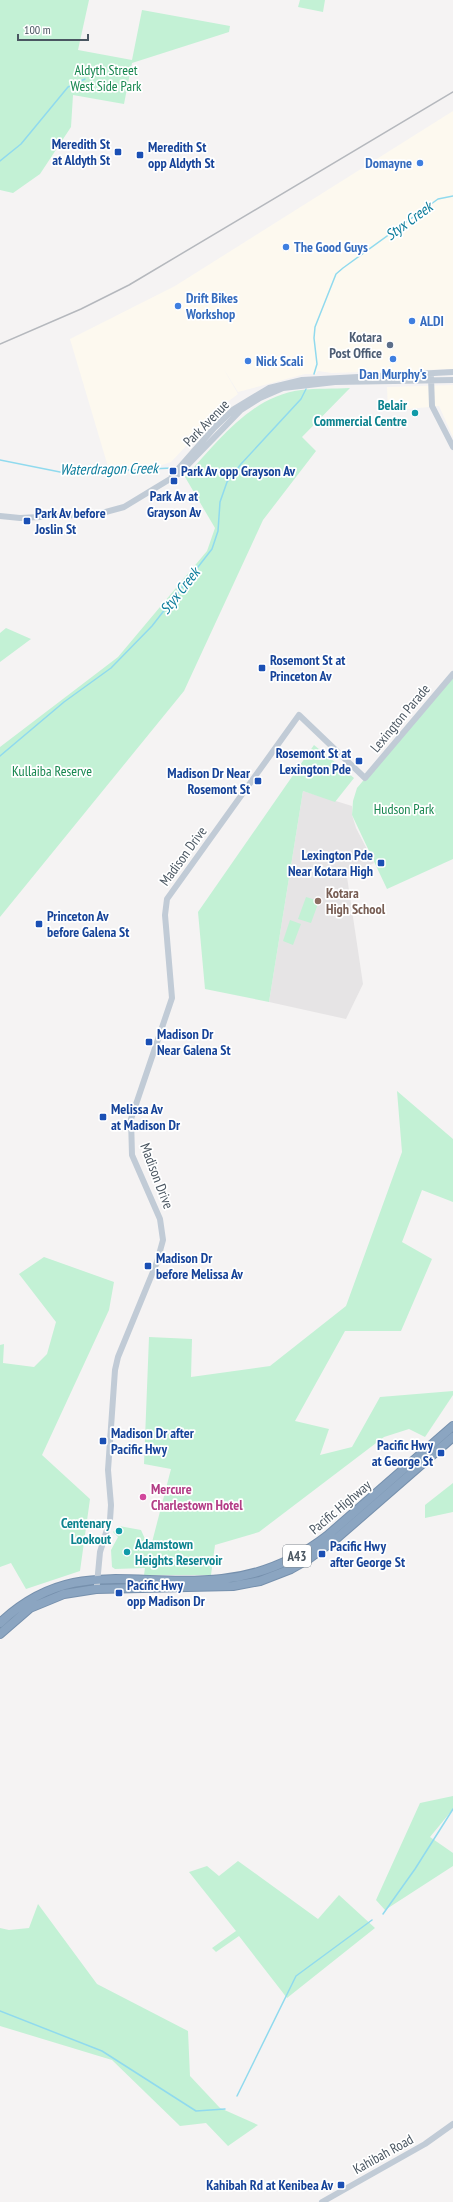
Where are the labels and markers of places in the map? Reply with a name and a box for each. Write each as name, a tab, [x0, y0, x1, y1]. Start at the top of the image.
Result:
place label: Meredith St at Aldyth St	[52, 135, 110, 169]
place label: Meredith St opp Aldyth St	[148, 138, 215, 172]
marker: Meredith St at Aldyth St	[113, 147, 123, 157]
marker: Meredith St opp Aldyth St	[135, 150, 145, 160]
place label: Domayne	[365, 154, 412, 172]
marker: Domayne	[415, 158, 425, 168]
place label: The Good Guys	[294, 238, 368, 256]
marker: The Good Guys	[281, 242, 291, 252]
place label: Drift Bikes Workshop	[185, 289, 238, 323]
marker: Drift Bikes Workshop	[173, 301, 183, 311]
place label: ALDI	[419, 312, 444, 330]
marker: ALDI	[407, 316, 417, 326]
place label: Kotara Post Office	[329, 328, 382, 362]
marker: Kotara Post Office	[385, 340, 395, 350]
place label: Nick Scali	[256, 352, 303, 370]
marker: Dan Murphy's	[388, 354, 398, 364]
marker: Nick Scali	[243, 356, 253, 366]
place label: Dan Murphy's	[359, 365, 427, 383]
place label: Belair Commercial Centre	[314, 396, 408, 430]
marker: Belair Commercial Centre	[410, 408, 420, 418]
place label: Park Av opp Grayson Av	[181, 462, 296, 480]
marker: Park Av opp Grayson Av	[168, 466, 178, 476]
marker: Park Av at Grayson Av	[169, 476, 179, 486]
place label: Park Av at Grayson Av	[147, 487, 202, 521]
place label: Park Av before Joslin St	[34, 504, 106, 538]
marker: Park Av before Joslin St	[22, 516, 32, 526]
place label: Rosemont St at Princeton Av	[270, 651, 345, 685]
marker: Rosemont St at Princeton Av	[257, 663, 267, 673]
place label: Rosemont St at Lexington Pde	[276, 744, 351, 778]
marker: Rosemont St at Lexington Pde	[354, 756, 364, 766]
place label: Madison Dr Near Rosemont St	[167, 764, 251, 798]
marker: Madison Dr Near Rosemont St	[253, 776, 263, 786]
place label: Lexington Pde Near Kotara High	[288, 846, 373, 880]
marker: Lexington Pde Near Kotara High	[376, 858, 386, 868]
place label: Kotara High School	[326, 884, 386, 918]
marker: Kotara High School	[313, 896, 323, 906]
place label: Princeton Av before Galena St	[47, 907, 129, 941]
marker: Princeton Av before Galena St	[34, 919, 44, 929]
place label: Madison Dr Near Galena St	[157, 1025, 231, 1059]
marker: Madison Dr Near Galena St	[144, 1037, 154, 1047]
place label: Melissa Av at Madison Dr	[111, 1100, 181, 1134]
marker: Melissa Av at Madison Dr	[98, 1112, 108, 1122]
place label: Madison Dr before Melissa Av	[156, 1249, 243, 1283]
marker: Madison Dr before Melissa Av	[143, 1261, 153, 1271]
place label: Madison Dr after Pacific Hwy	[111, 1424, 195, 1458]
marker: Madison Dr after Pacific Hwy	[98, 1436, 108, 1446]
place label: Pacific Hwy at George St	[372, 1436, 433, 1470]
marker: Pacific Hwy at George St	[436, 1448, 446, 1458]
place label: Mercure Charlestown Hotel	[151, 1480, 243, 1514]
marker: Mercure Charlestown Hotel	[138, 1492, 148, 1502]
place label: Centenary Lookout	[61, 1514, 111, 1548]
marker: Centenary Lookout	[114, 1526, 124, 1536]
place label: Adamstown Heights Reservoir	[134, 1535, 223, 1569]
place label: Pacific Hwy after George St	[330, 1537, 405, 1571]
marker: Adamstown Heights Reservoir	[122, 1547, 132, 1557]
marker: Pacific Hwy after George St	[317, 1549, 327, 1559]
place label: Pacific Hwy opp Madison Dr	[127, 1576, 206, 1610]
marker: Pacific Hwy opp Madison Dr	[114, 1588, 124, 1598]
place label: Kahibah Rd at Kenibea Av	[206, 2176, 333, 2194]
marker: Kahibah Rd at Kenibea Av	[336, 2180, 346, 2190]

